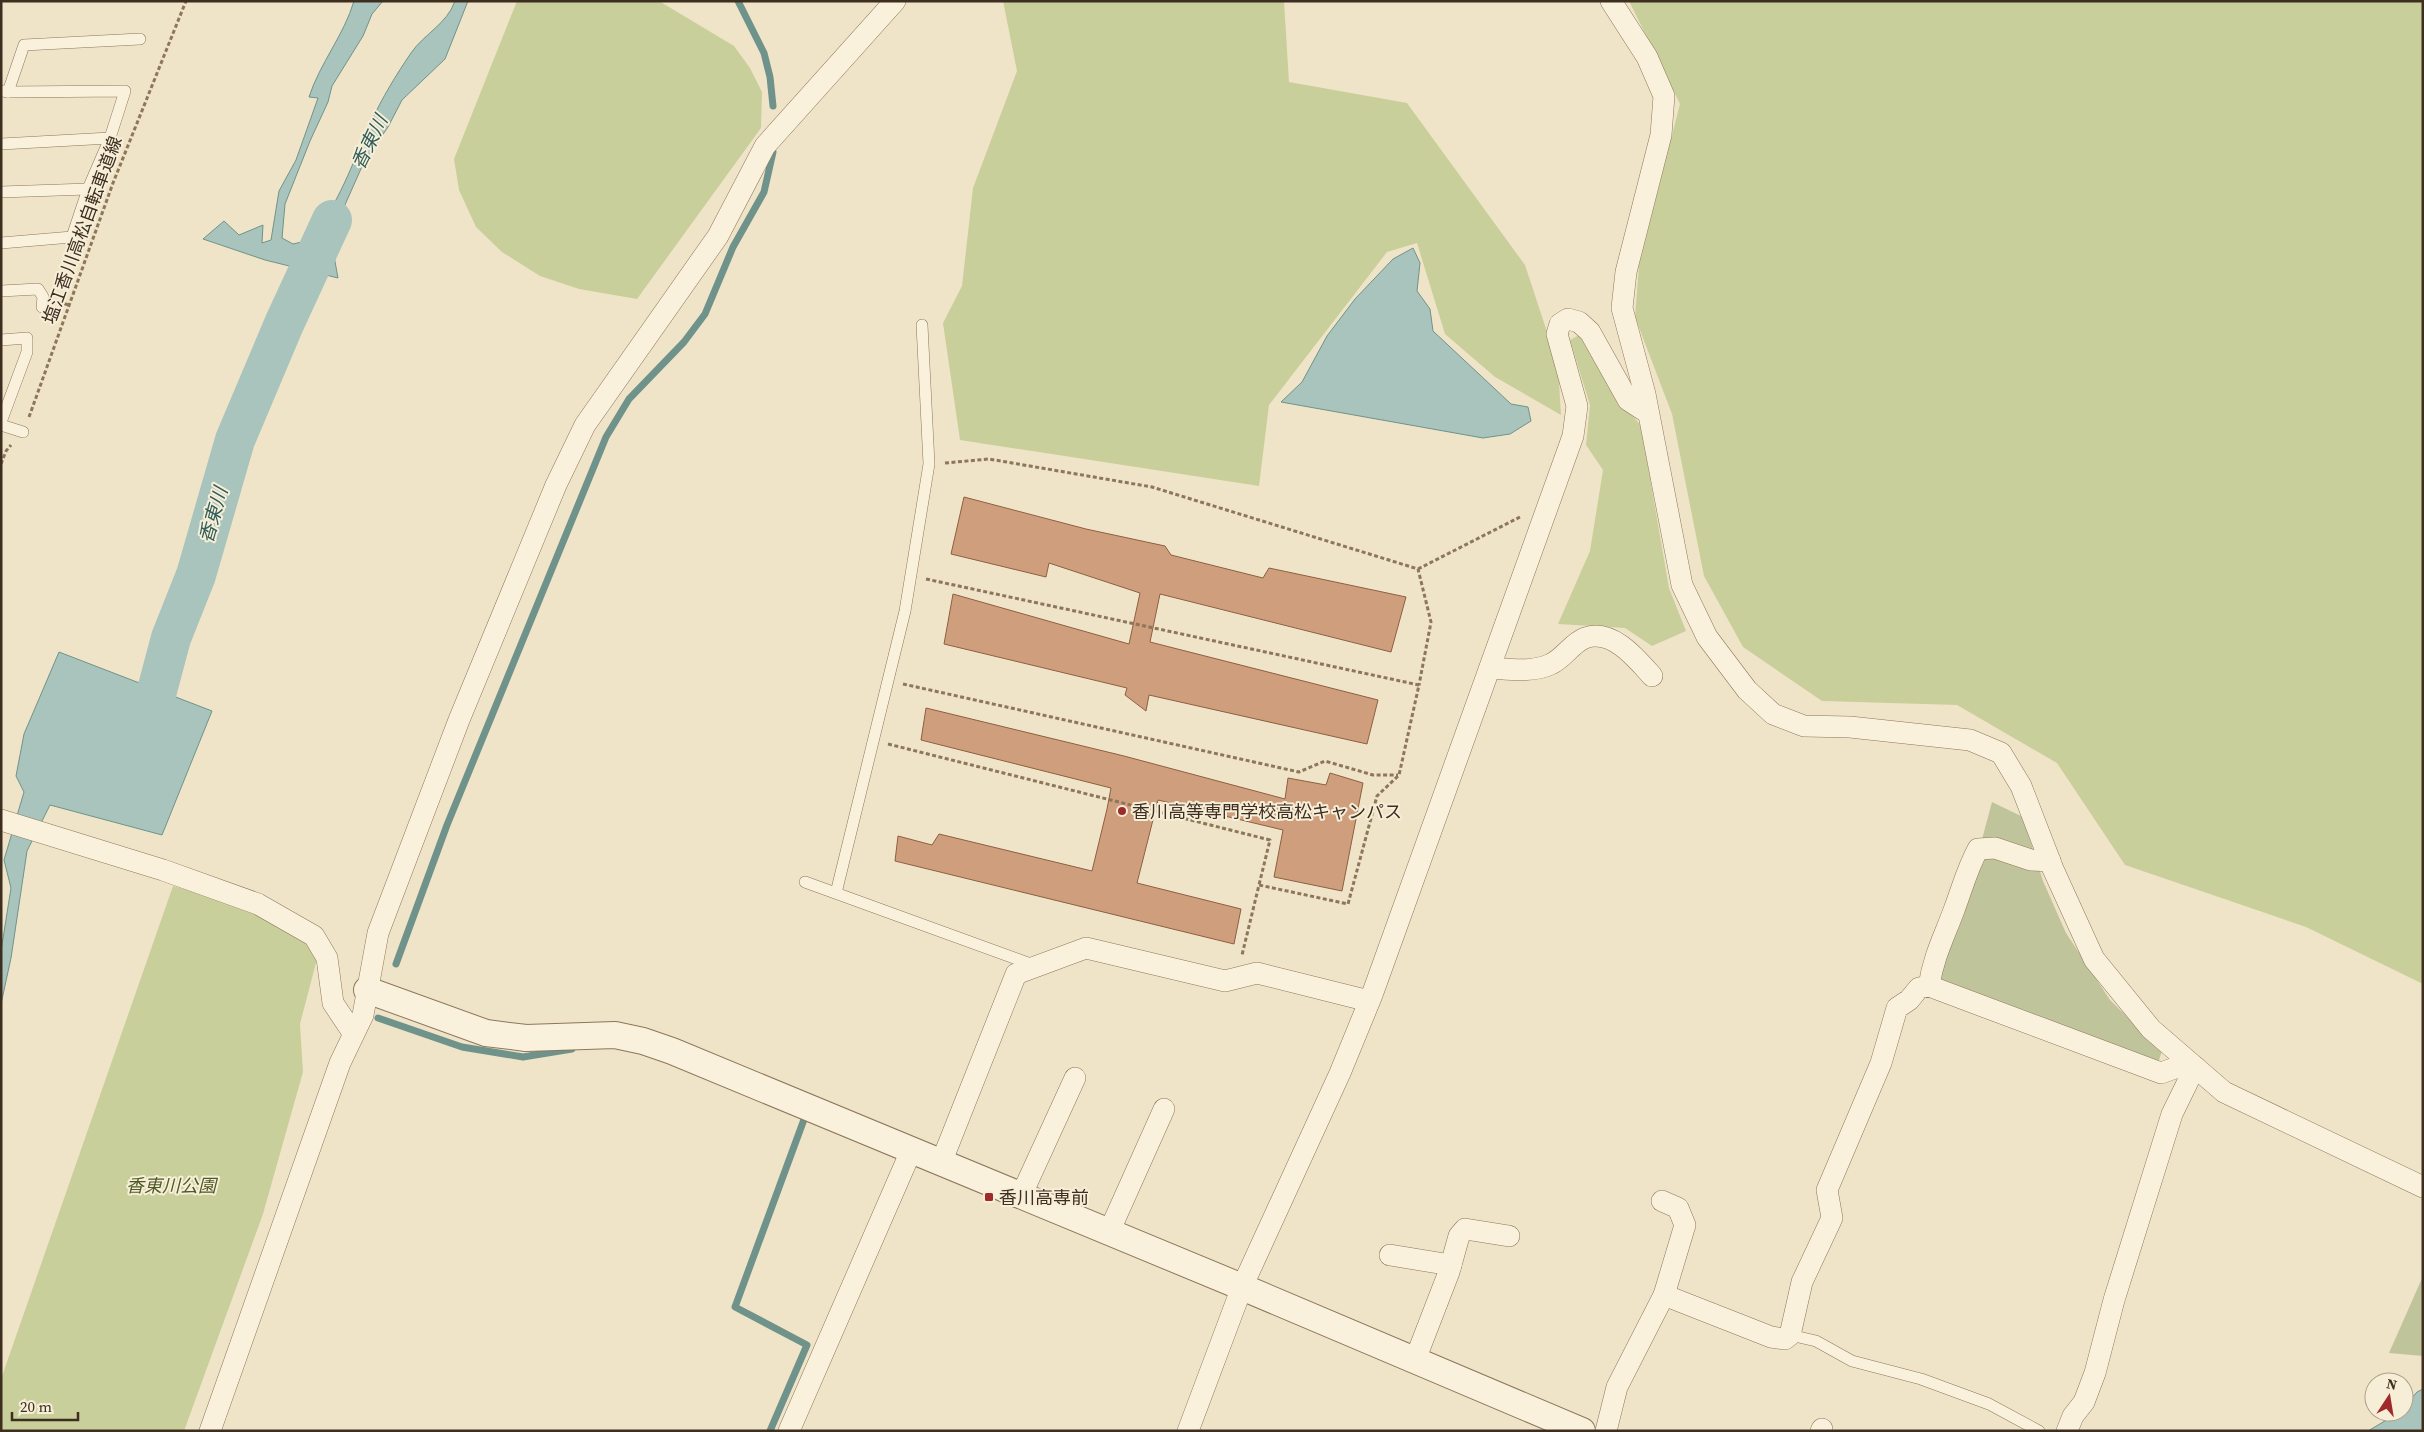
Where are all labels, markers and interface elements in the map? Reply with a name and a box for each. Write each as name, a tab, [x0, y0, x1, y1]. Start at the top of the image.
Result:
water label: 香東川	[345, 109, 394, 173]
street label: 塩江香川高松自転車道線	[36, 133, 128, 327]
water label: 香東川	[193, 482, 234, 546]
place label: 香川高等専門学校高松キャンパス	[1132, 799, 1402, 824]
marker: 香川高等専門学校高松キャンパス	[1116, 805, 1128, 817]
park label: 香東川公園	[126, 1173, 219, 1198]
place label: 香川高専前	[999, 1185, 1089, 1210]
marker: 香川高専前	[983, 1191, 995, 1203]
north arrow	[2364, 1372, 2414, 1422]
text: N	[2385, 1373, 2399, 1395]
scale bar	[12, 1390, 79, 1422]
text: 20 m	[20, 1396, 52, 1417]

